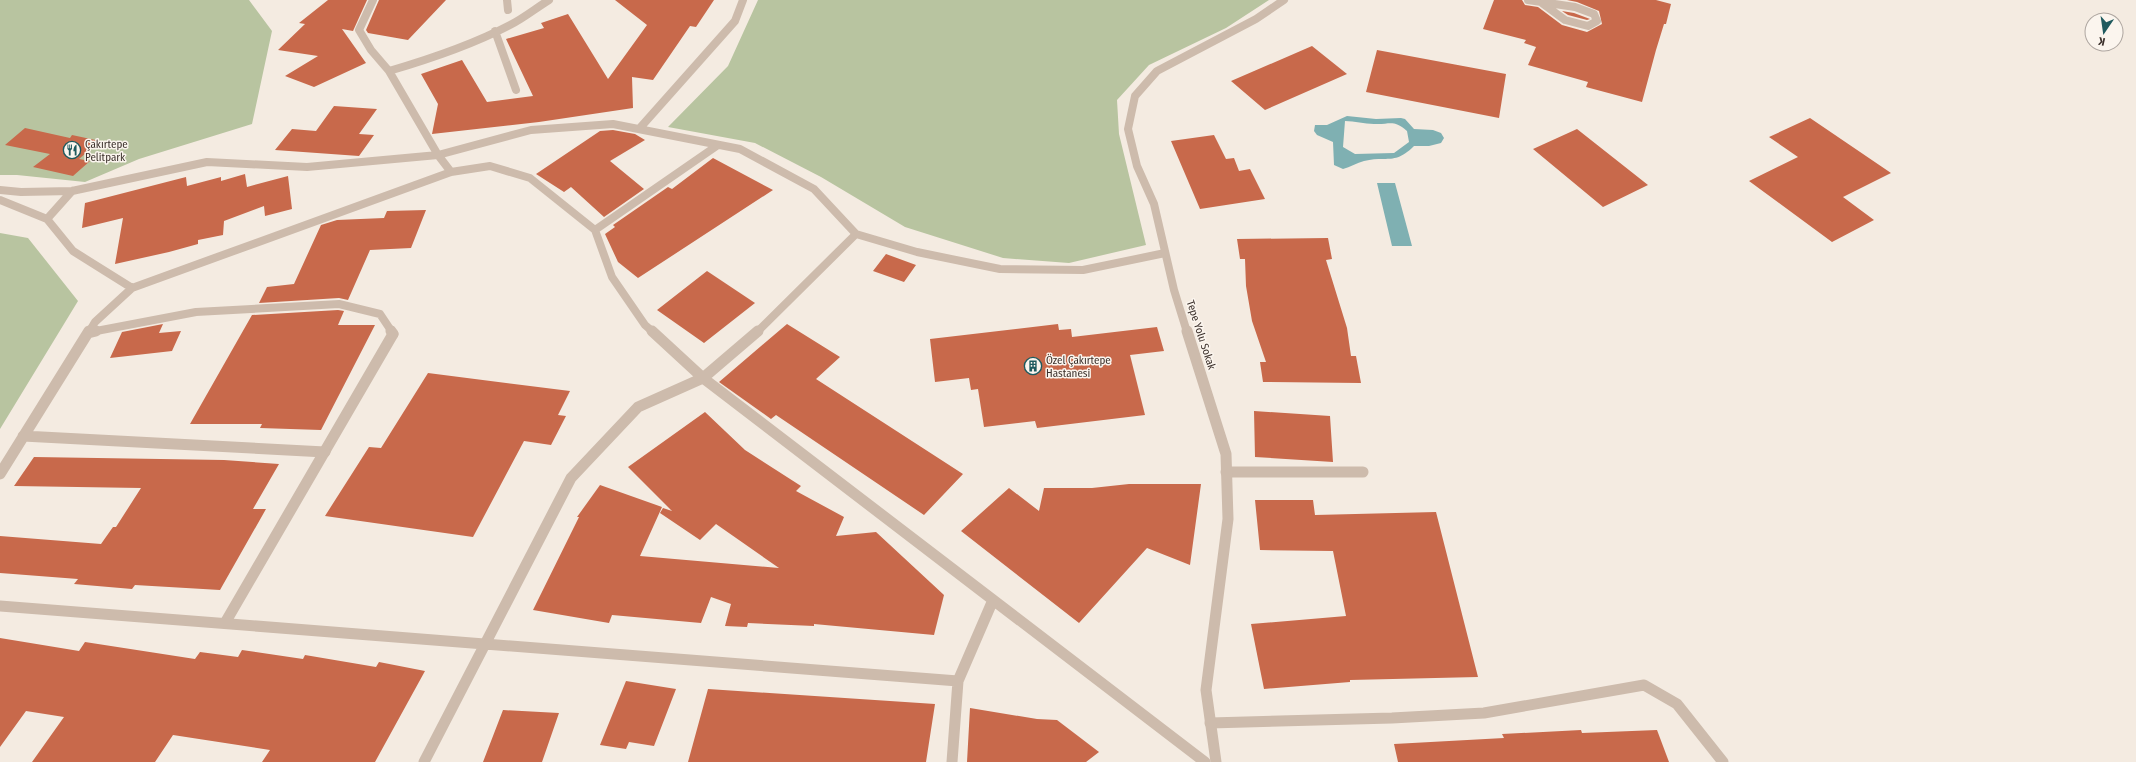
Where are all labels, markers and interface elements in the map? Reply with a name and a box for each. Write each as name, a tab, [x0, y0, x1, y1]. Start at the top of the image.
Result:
north arrow	[2084, 12, 2124, 52]
text: K	[2097, 34, 2106, 48]
place label: Çakırtepe Pelitpark	[85, 138, 128, 164]
restaurant icon: Çakırtepe Pelitpark	[62, 140, 82, 160]
street label: Tepe Yolu Sokak	[1184, 299, 1219, 372]
place label: Özel Çakırtepe Hastanesi	[1046, 354, 1111, 380]
building icon: Özel Çakırtepe Hastanesi	[1023, 356, 1043, 376]

